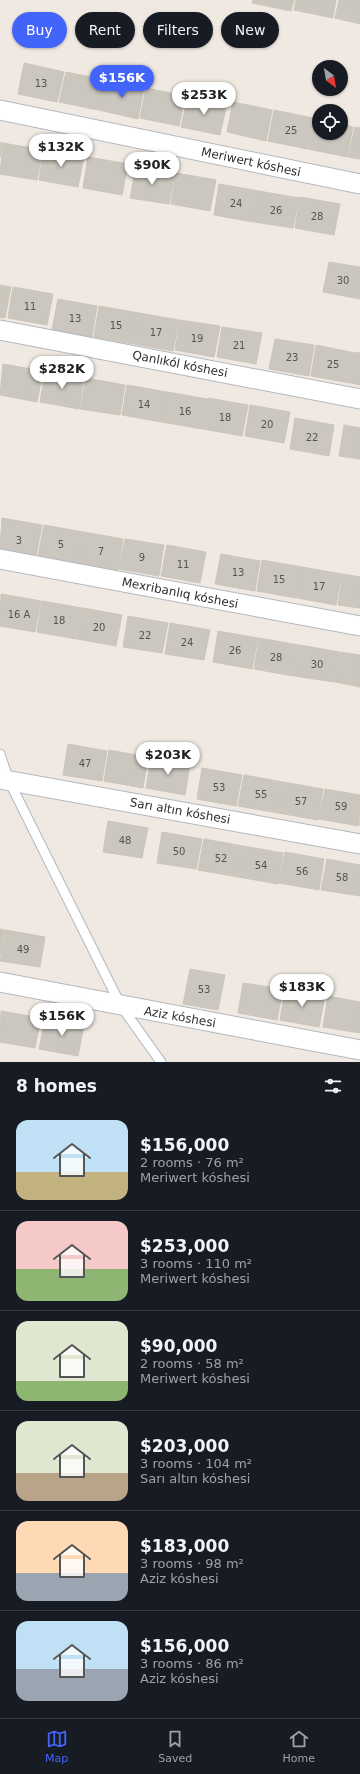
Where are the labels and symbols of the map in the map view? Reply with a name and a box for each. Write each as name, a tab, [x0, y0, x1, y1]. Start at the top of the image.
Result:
north arrow	[312, 60, 348, 96]
pin: $156K	[94, 65, 150, 99]
house number: 13	[35, 78, 47, 89]
pin: $253K	[176, 82, 232, 116]
house number: 25	[285, 125, 297, 136]
pin: $132K	[33, 134, 89, 168]
street label: Meriwert kóshesi	[200, 145, 302, 179]
pin: $90K	[128, 152, 176, 186]
house number: 24	[230, 198, 242, 209]
house number: 26	[270, 205, 282, 216]
house number: 28	[311, 211, 323, 222]
house number: 30	[337, 275, 349, 286]
house number: 11	[24, 301, 36, 312]
house number: 13	[69, 313, 81, 324]
house number: 15	[110, 320, 122, 331]
house number: 17	[150, 327, 162, 338]
house number: 19	[191, 333, 203, 344]
house number: 21	[233, 340, 245, 351]
street label: Qanlıkól kóshesi	[131, 348, 229, 380]
house number: 23	[286, 352, 298, 363]
pin: $282K	[34, 356, 90, 390]
house number: 25	[327, 359, 339, 370]
house number: 14	[138, 399, 150, 410]
house number: 16	[179, 406, 191, 417]
house number: 18	[219, 412, 231, 423]
house number: 20	[261, 419, 273, 430]
house number: 22	[306, 432, 318, 443]
house number: 3	[16, 535, 22, 546]
house number: 5	[58, 539, 64, 550]
house number: 7	[98, 546, 104, 557]
house number: 9	[139, 552, 145, 563]
house number: 11	[177, 559, 189, 570]
house number: 13	[232, 567, 244, 578]
house number: 15	[273, 574, 285, 585]
street label: Mexribanlıq kóshesi	[121, 575, 239, 611]
house number: 17	[313, 581, 325, 592]
house number: 16 А	[8, 609, 31, 620]
house number: 18	[53, 615, 65, 626]
house number: 20	[93, 622, 105, 633]
house number: 22	[139, 630, 151, 641]
house number: 24	[181, 637, 193, 648]
house number: 26	[229, 645, 241, 656]
house number: 28	[270, 652, 282, 663]
house number: 30	[311, 659, 323, 670]
pin: $203K	[140, 742, 196, 776]
house number: 47	[79, 758, 91, 769]
house number: 53	[213, 782, 225, 793]
house number: 55	[255, 789, 267, 800]
street label: Sarı altın kóshesi	[129, 795, 231, 827]
house number: 57	[295, 796, 307, 807]
house number: 59	[335, 801, 347, 812]
house number: 48	[119, 835, 131, 846]
house number: 50	[173, 846, 185, 857]
house number: 52	[215, 853, 227, 864]
house number: 54	[255, 860, 267, 871]
house number: 56	[296, 866, 308, 877]
house number: 58	[336, 872, 348, 883]
house number: 49	[17, 944, 29, 955]
pin: $183K	[274, 974, 330, 1008]
house number: 53	[198, 984, 210, 995]
pin: $156K	[34, 1003, 90, 1037]
street label: Aziz kóshesi	[143, 1004, 217, 1030]

